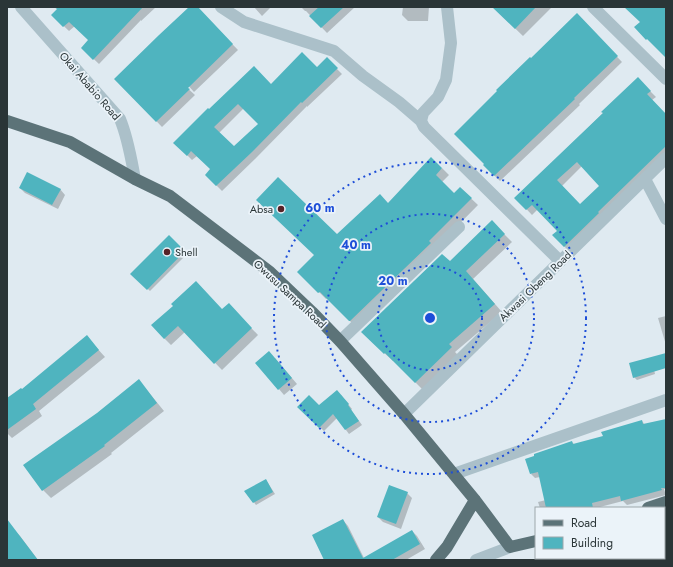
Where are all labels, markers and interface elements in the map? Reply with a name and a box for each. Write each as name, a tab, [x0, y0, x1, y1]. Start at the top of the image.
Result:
street label: Okai Ababio Road	[56, 48, 124, 124]
text: 60 m	[305, 199, 335, 217]
place label: Absa	[250, 201, 273, 217]
marker: Absa	[276, 204, 286, 214]
text: 40 m	[341, 236, 371, 254]
place label: Shell	[175, 244, 198, 260]
marker: Shell	[162, 247, 172, 257]
street label: Akwasi Obeng Road	[495, 247, 575, 325]
street label: Owusu Sampa Road	[250, 256, 330, 332]
text: 20 m	[378, 272, 408, 290]
centre of rings	[423, 311, 437, 325]
legend	[535, 507, 665, 559]
text: Road	[571, 514, 597, 532]
text: Building	[571, 534, 613, 552]

